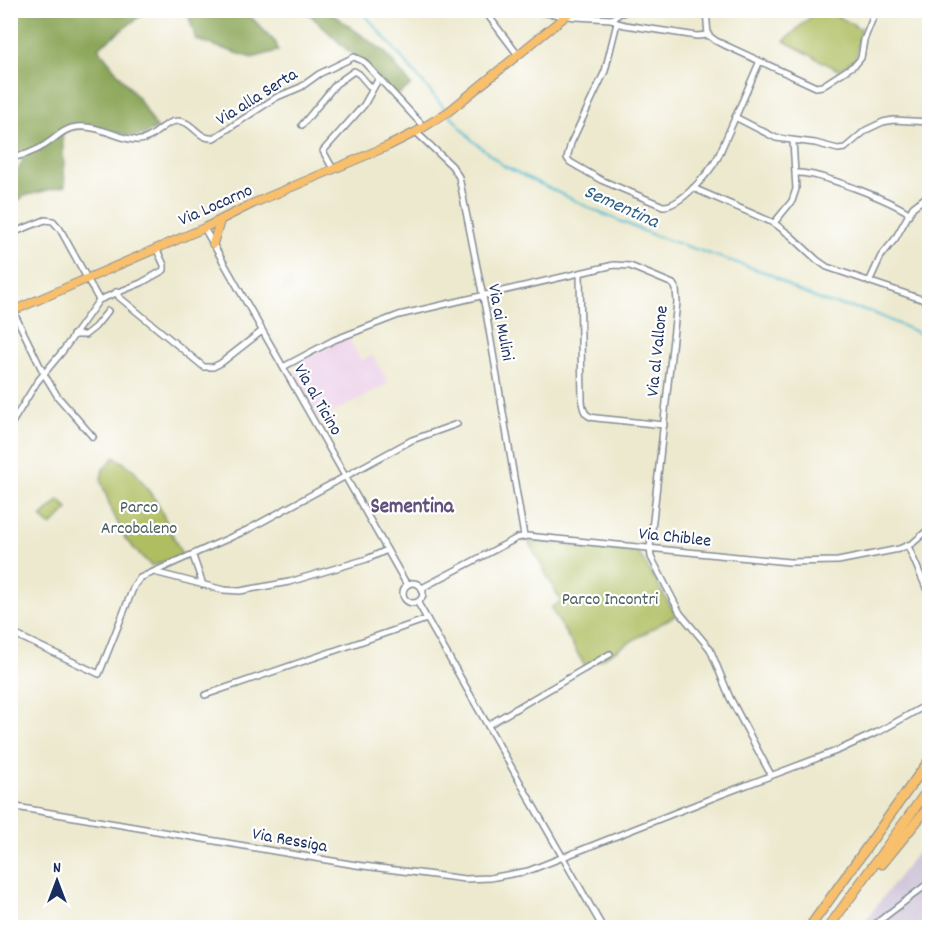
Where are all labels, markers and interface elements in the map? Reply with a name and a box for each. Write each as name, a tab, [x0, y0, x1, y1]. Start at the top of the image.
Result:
street label: Via alla Serta	[212, 63, 303, 133]
street label: Via Locarno	[175, 179, 257, 234]
water label: Sementina	[579, 179, 664, 237]
street label: Via ai Mulini	[480, 282, 519, 363]
street label: Via al Vallone	[641, 304, 676, 398]
street label: Via al Ticino	[286, 360, 347, 441]
district label: Sementina	[370, 493, 455, 523]
park label: Parco Arcobaleno	[101, 496, 177, 542]
street label: Via Chiblee	[637, 522, 712, 555]
park label: Parco Incontri	[562, 588, 658, 613]
street label: Via Ressiga	[250, 823, 330, 860]
north arrow	[27, 851, 87, 911]
text: N	[53, 857, 61, 880]

